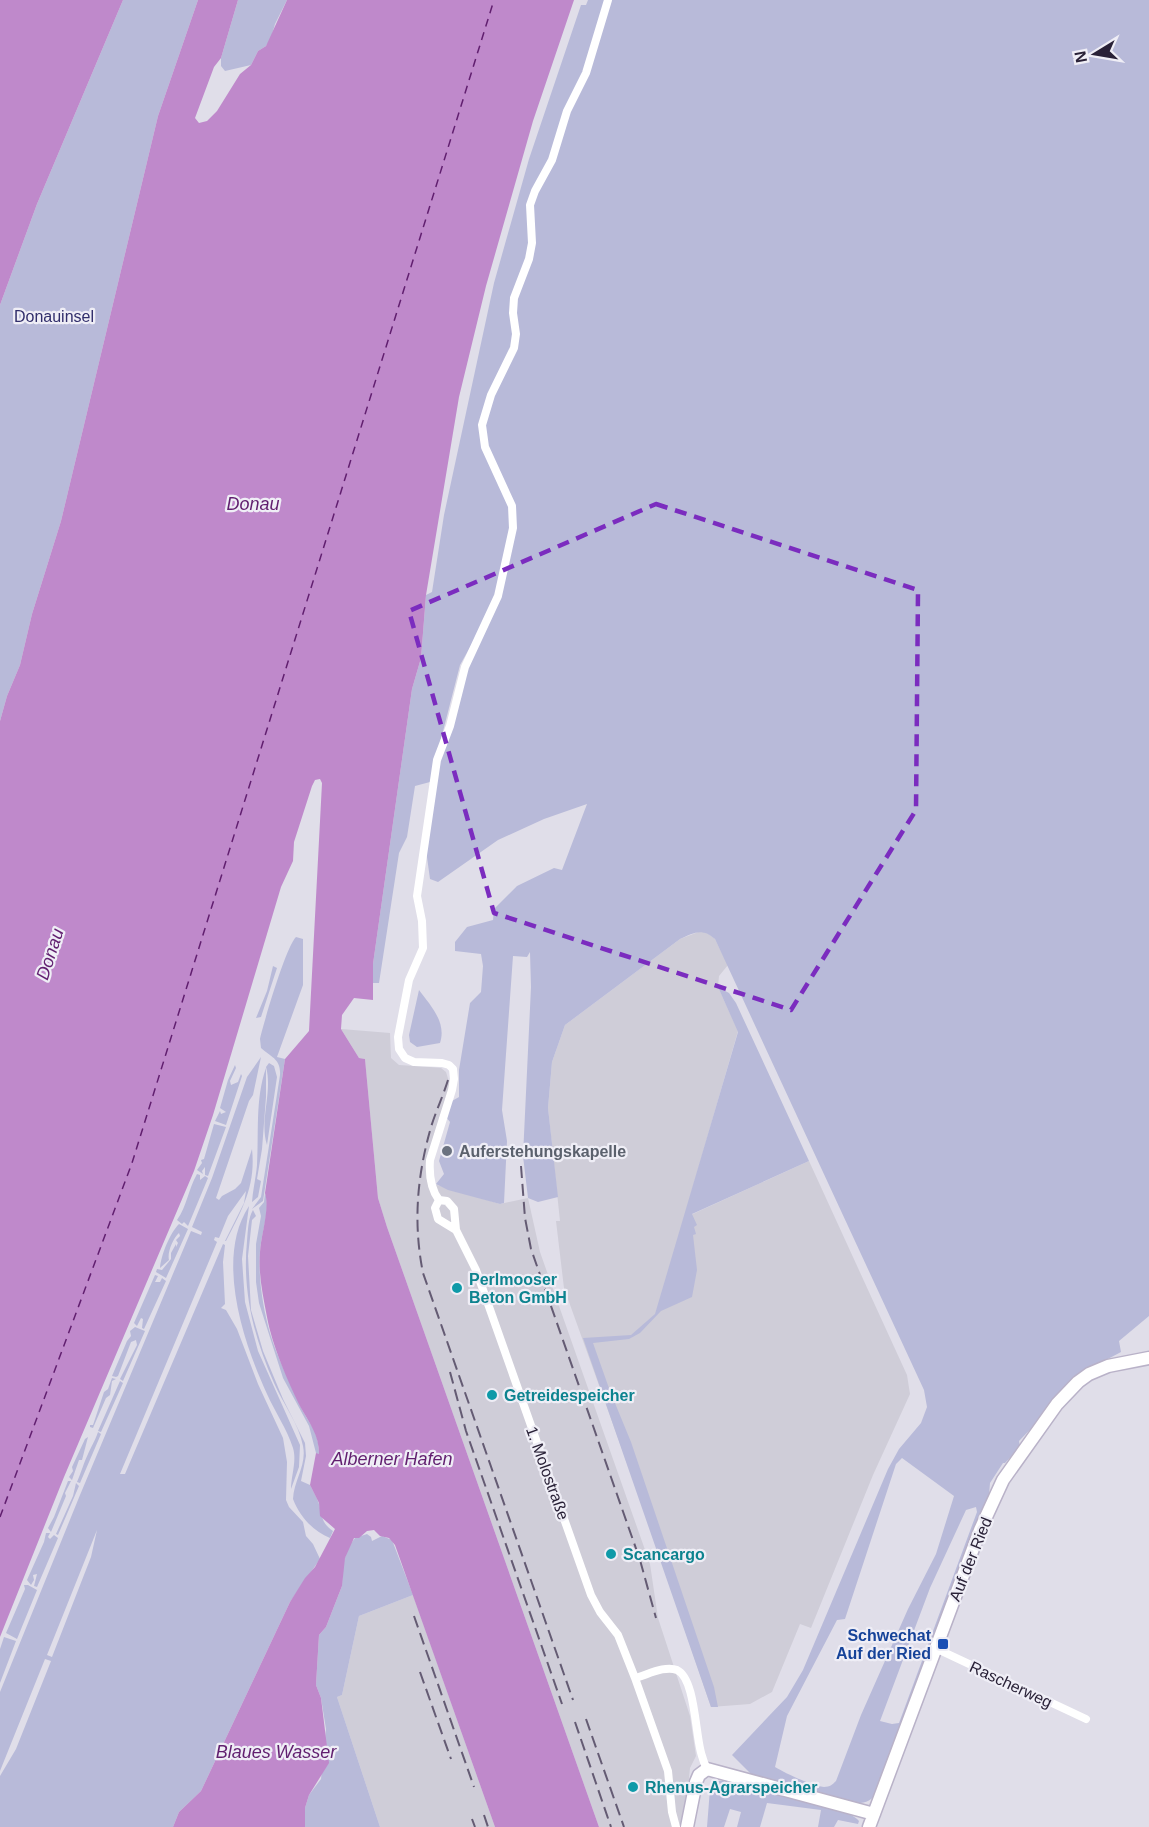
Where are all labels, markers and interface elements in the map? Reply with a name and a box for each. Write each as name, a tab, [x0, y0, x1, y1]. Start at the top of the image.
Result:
north arrow	[1065, 24, 1125, 84]
text: N	[1071, 49, 1090, 64]
park label: Donauinsel	[14, 308, 94, 325]
water label: Donau	[226, 494, 280, 514]
water label: Donau	[32, 926, 68, 982]
place label: Auferstehungskapelle	[459, 1143, 626, 1160]
marker: Auferstehungskapelle	[440, 1144, 454, 1158]
place label: Perlmooser Beton GmbH	[469, 1271, 567, 1306]
marker: Perlmooser Beton GmbH	[450, 1281, 464, 1295]
place label: Getreidespeicher	[504, 1387, 635, 1404]
marker: Getreidespeicher	[485, 1388, 499, 1402]
street label: 1. Molostraße	[523, 1424, 572, 1522]
water label: Alberner Hafen	[330, 1449, 453, 1469]
street label: Auf der Ried	[946, 1515, 995, 1604]
place label: Scancargo	[623, 1546, 705, 1563]
marker: Scancargo	[604, 1547, 618, 1561]
place label: Schwechat Auf der Ried	[836, 1627, 932, 1662]
marker: Schwechat Auf der Ried	[936, 1637, 950, 1651]
street label: Rascherweg	[967, 1658, 1055, 1711]
water label: Blaues Wasser	[216, 1742, 337, 1762]
place label: Rhenus-Agrarspeicher	[645, 1779, 818, 1796]
marker: Rhenus-Agrarspeicher	[626, 1780, 640, 1794]

